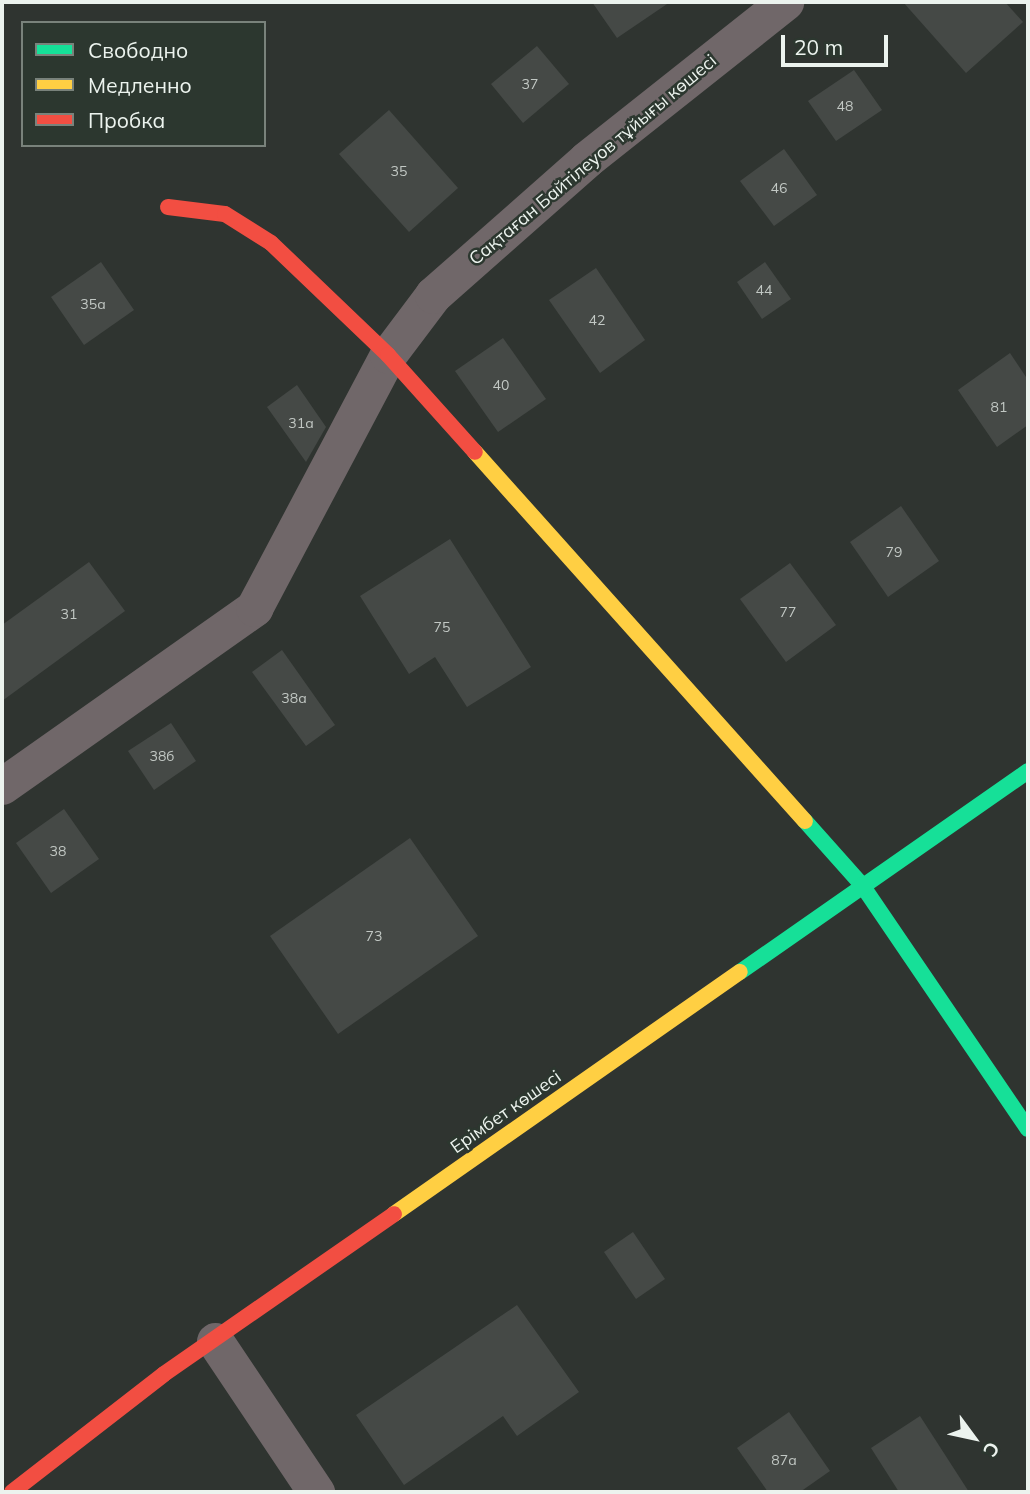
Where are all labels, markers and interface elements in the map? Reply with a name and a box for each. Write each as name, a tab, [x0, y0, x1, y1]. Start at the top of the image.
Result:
legend	[21, 21, 266, 147]
scale bar	[785, 21, 892, 65]
text: 20 m	[794, 34, 843, 60]
text: Свободно	[88, 37, 188, 63]
street label: Сақтаған Байтілеуов тұйығы көшесі	[465, 50, 721, 270]
text: Медленно	[88, 72, 192, 98]
house number: 37	[522, 76, 538, 92]
house number: 48	[837, 98, 853, 114]
text: Пробка	[88, 107, 165, 133]
house number: 35	[391, 163, 407, 179]
house number: 46	[771, 180, 787, 196]
house number: 44	[756, 282, 772, 298]
house number: 35а	[80, 296, 106, 312]
house number: 42	[589, 312, 605, 328]
house number: 40	[493, 377, 509, 393]
house number: 81	[991, 399, 1007, 415]
house number: 31а	[288, 415, 314, 431]
house number: 79	[886, 544, 902, 560]
house number: 77	[780, 604, 796, 620]
house number: 31	[61, 606, 77, 622]
house number: 75	[434, 619, 450, 635]
house number: 38а	[281, 690, 307, 706]
house number: 38б	[150, 748, 174, 764]
house number: 38	[50, 843, 66, 859]
house number: 73	[366, 928, 382, 944]
street label: Ерімбет көшесі	[447, 1066, 565, 1158]
north arrow	[939, 1403, 1009, 1473]
text: С	[978, 1437, 1005, 1461]
house number: 87а	[771, 1452, 797, 1468]

